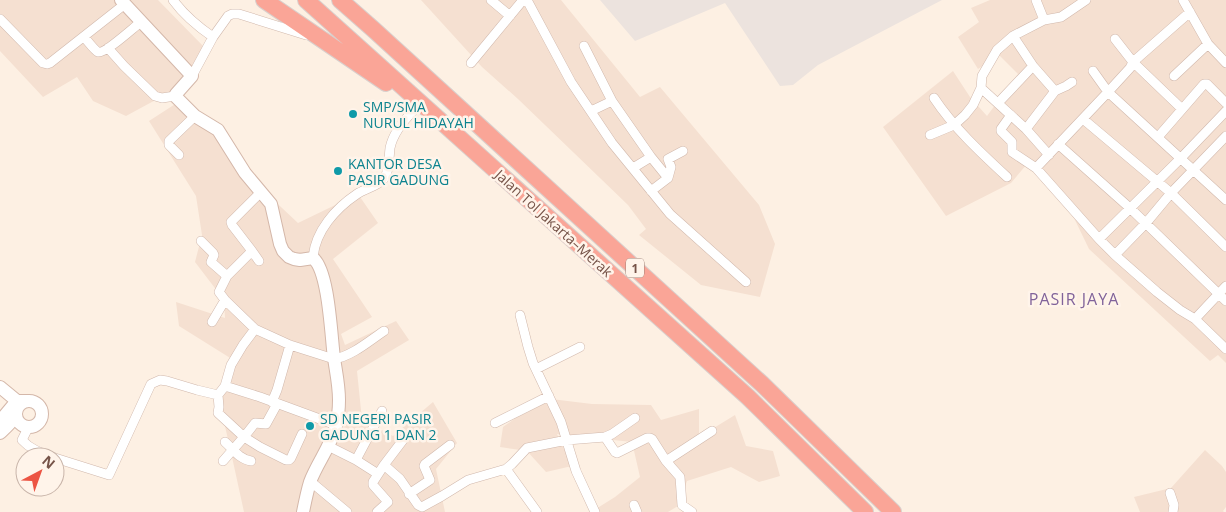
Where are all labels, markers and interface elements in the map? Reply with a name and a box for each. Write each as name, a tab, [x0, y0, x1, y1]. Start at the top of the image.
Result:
place label: SMP/SMA NURUL HIDAYAH	[363, 97, 474, 132]
marker: SMP/SMA NURUL HIDAYAH	[347, 108, 359, 120]
place label: KANTOR DESA PASIR GADUNG	[348, 154, 449, 189]
street label: Jalan Tol Jakarta–Merak	[490, 164, 617, 281]
marker: KANTOR DESA PASIR GADUNG	[332, 165, 344, 177]
road number: 1	[626, 258, 644, 278]
district label: PASIR JAYA	[1029, 288, 1119, 310]
place label: SD NEGERI PASIR GADUNG 1 DAN 2	[320, 409, 437, 444]
marker: SD NEGERI PASIR GADUNG 1 DAN 2	[304, 420, 316, 432]
north arrow	[15, 447, 65, 497]
text: N	[38, 451, 59, 473]

